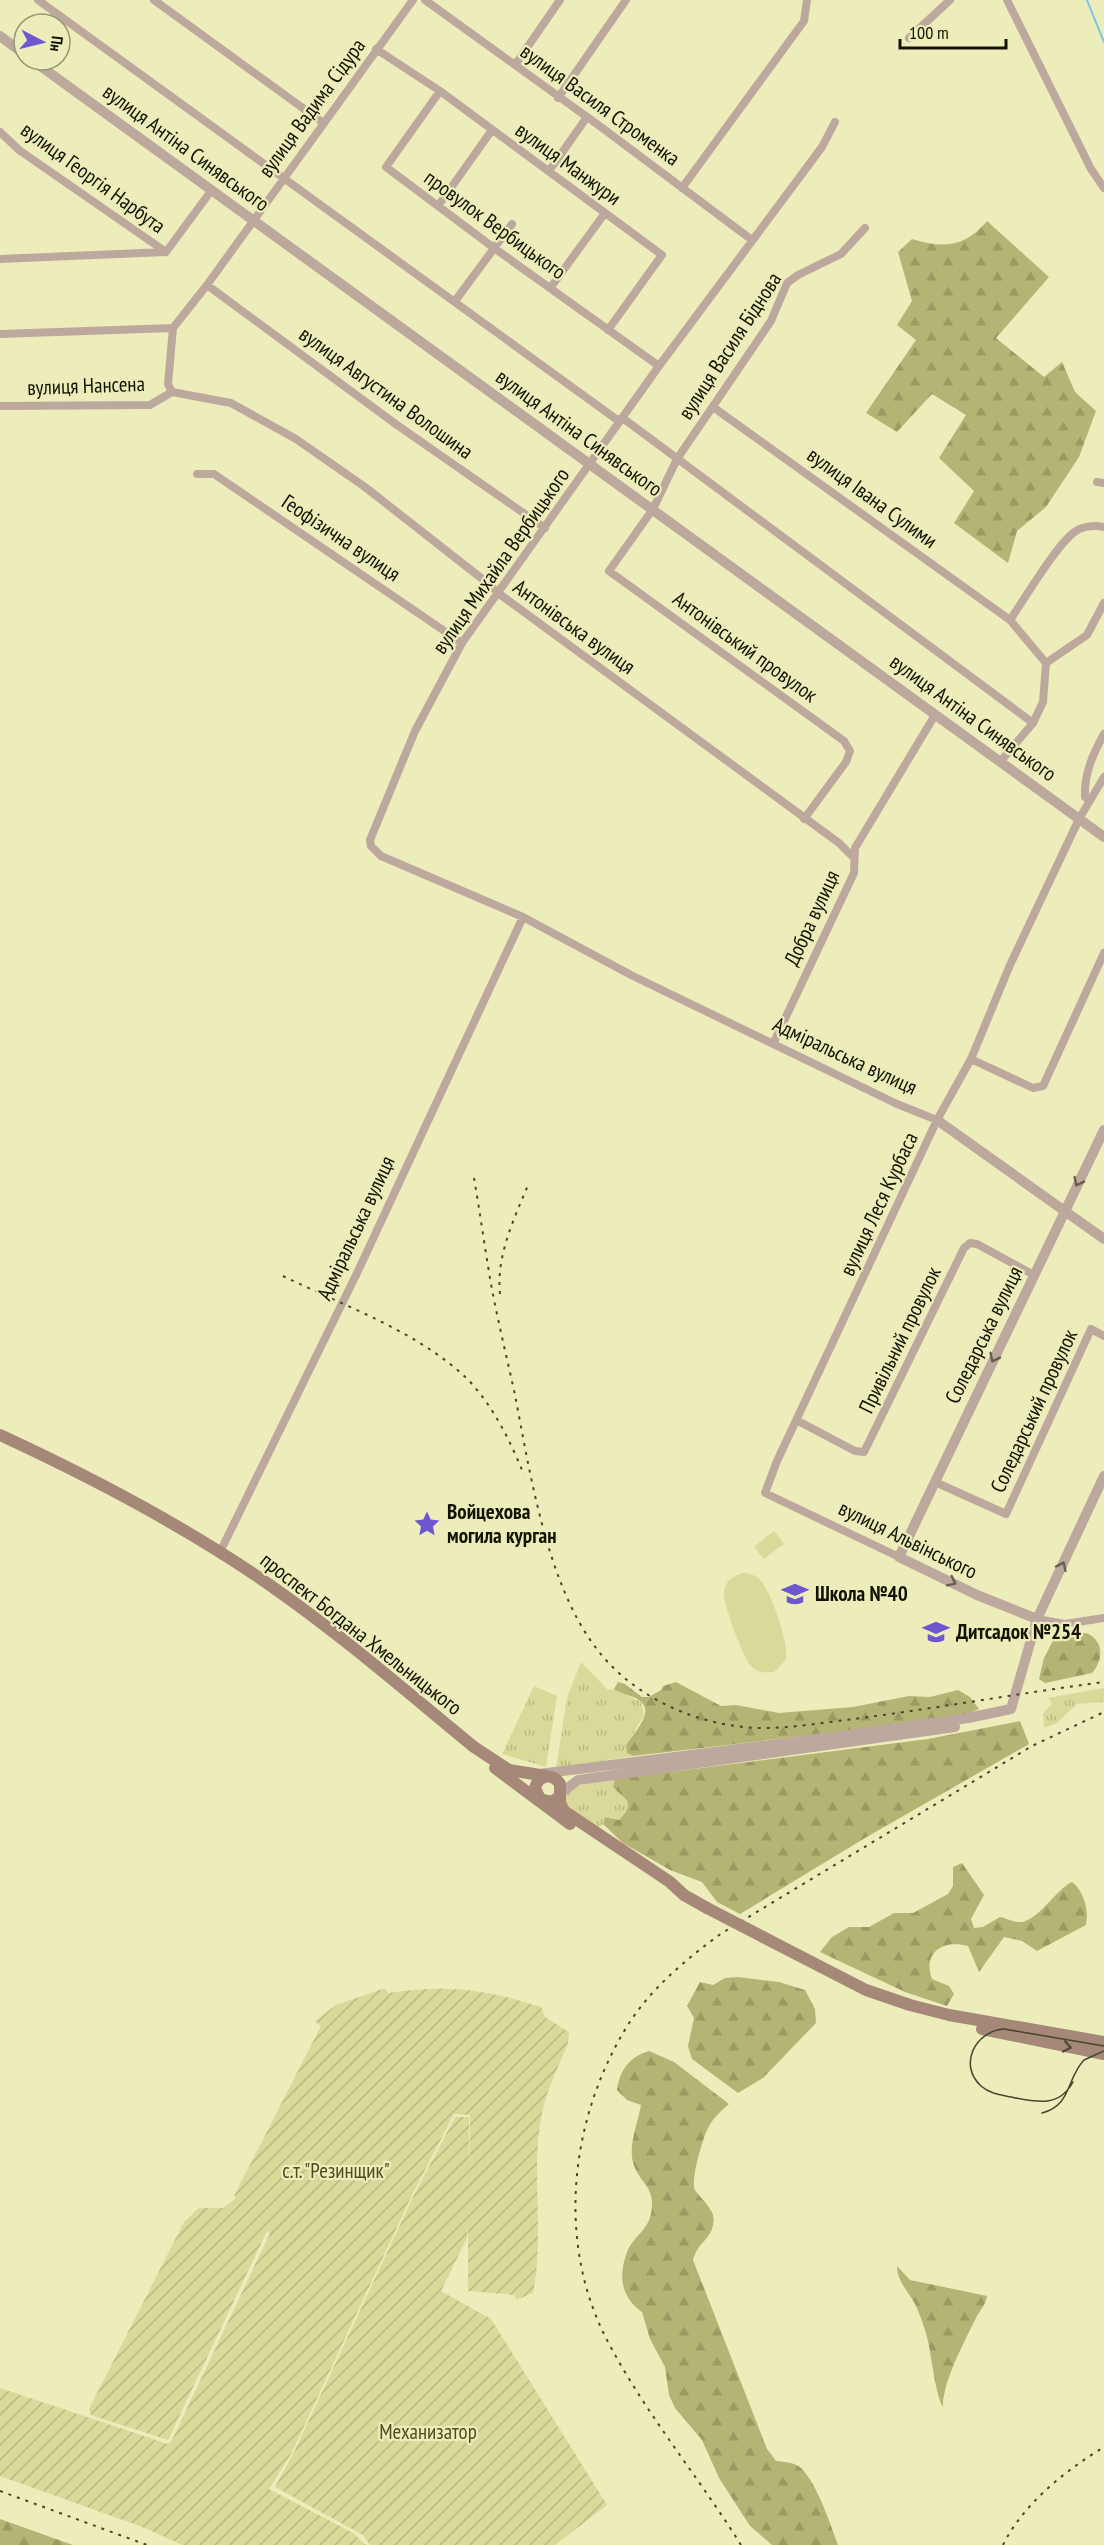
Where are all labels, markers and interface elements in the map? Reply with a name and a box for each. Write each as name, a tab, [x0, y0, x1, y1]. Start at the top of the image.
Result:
north arrow	[12, 12, 72, 72]
scale bar	[900, 12, 1006, 50]
text: 100 m	[909, 21, 949, 44]
street label: вулиця Вадима Сідура	[252, 33, 371, 182]
text: Пн	[46, 35, 68, 53]
street label: вулиця Василя Строменка	[515, 38, 685, 172]
street label: вулиця Антіна Синявського	[98, 78, 275, 217]
street label: вулиця Георгія Нарбута	[16, 116, 171, 239]
street label: вулиця Манжури	[510, 116, 626, 211]
street label: провулок Вербицького	[419, 164, 572, 285]
street label: вулиця Василя Біднова	[672, 267, 787, 424]
street label: вулиця Августина Волошина	[294, 320, 479, 465]
street label: вулиця Антіна Синявського	[491, 363, 668, 502]
street label: вулиця Нансена	[27, 370, 145, 401]
street label: вулиця Івана Сулими	[802, 441, 943, 554]
street label: вулиця Михайла Вербицького	[426, 462, 575, 659]
street label: Геофізична вулиця	[277, 488, 406, 587]
street label: Антонівська вулиця	[508, 573, 641, 680]
street label: Антонівський провулок	[668, 585, 823, 708]
street label: вулиця Антіна Синявського	[885, 648, 1062, 787]
street label: Добра вулиця	[778, 866, 845, 970]
street label: Адміральська вулиця	[769, 1010, 922, 1101]
street label: вулиця Леся Курбаса	[833, 1128, 924, 1280]
street label: Адміральська вулиця	[310, 1151, 401, 1304]
one-way arrow	[1074, 1176, 1086, 1187]
street label: Привільний провулок	[852, 1262, 947, 1418]
street label: Соледарська вулиця	[939, 1262, 1028, 1408]
street label: Соледарський провулок	[984, 1325, 1083, 1497]
one-way arrow	[990, 1352, 1002, 1363]
street label: вулиця Альвінського	[834, 1494, 982, 1585]
place label: Войцехова могила курган	[447, 1498, 557, 1549]
place icon: Войцехова могила курган	[412, 1509, 442, 1539]
street label: проспект Богдана Хмельницького	[255, 1546, 468, 1721]
one-way arrow	[1054, 1562, 1066, 1573]
one-way arrow	[945, 1575, 956, 1587]
school or university icon: Школа №40	[780, 1579, 810, 1609]
place label: Школа №40	[815, 1580, 908, 1607]
school or university icon: Дитсадок №254	[921, 1617, 951, 1647]
place label: Дитсадок №254	[956, 1618, 1081, 1645]
one-way arrow	[1062, 2040, 1072, 2053]
park label: с.т. "Резинщик"	[282, 2157, 390, 2184]
park label: Механизатор	[379, 2418, 477, 2445]

